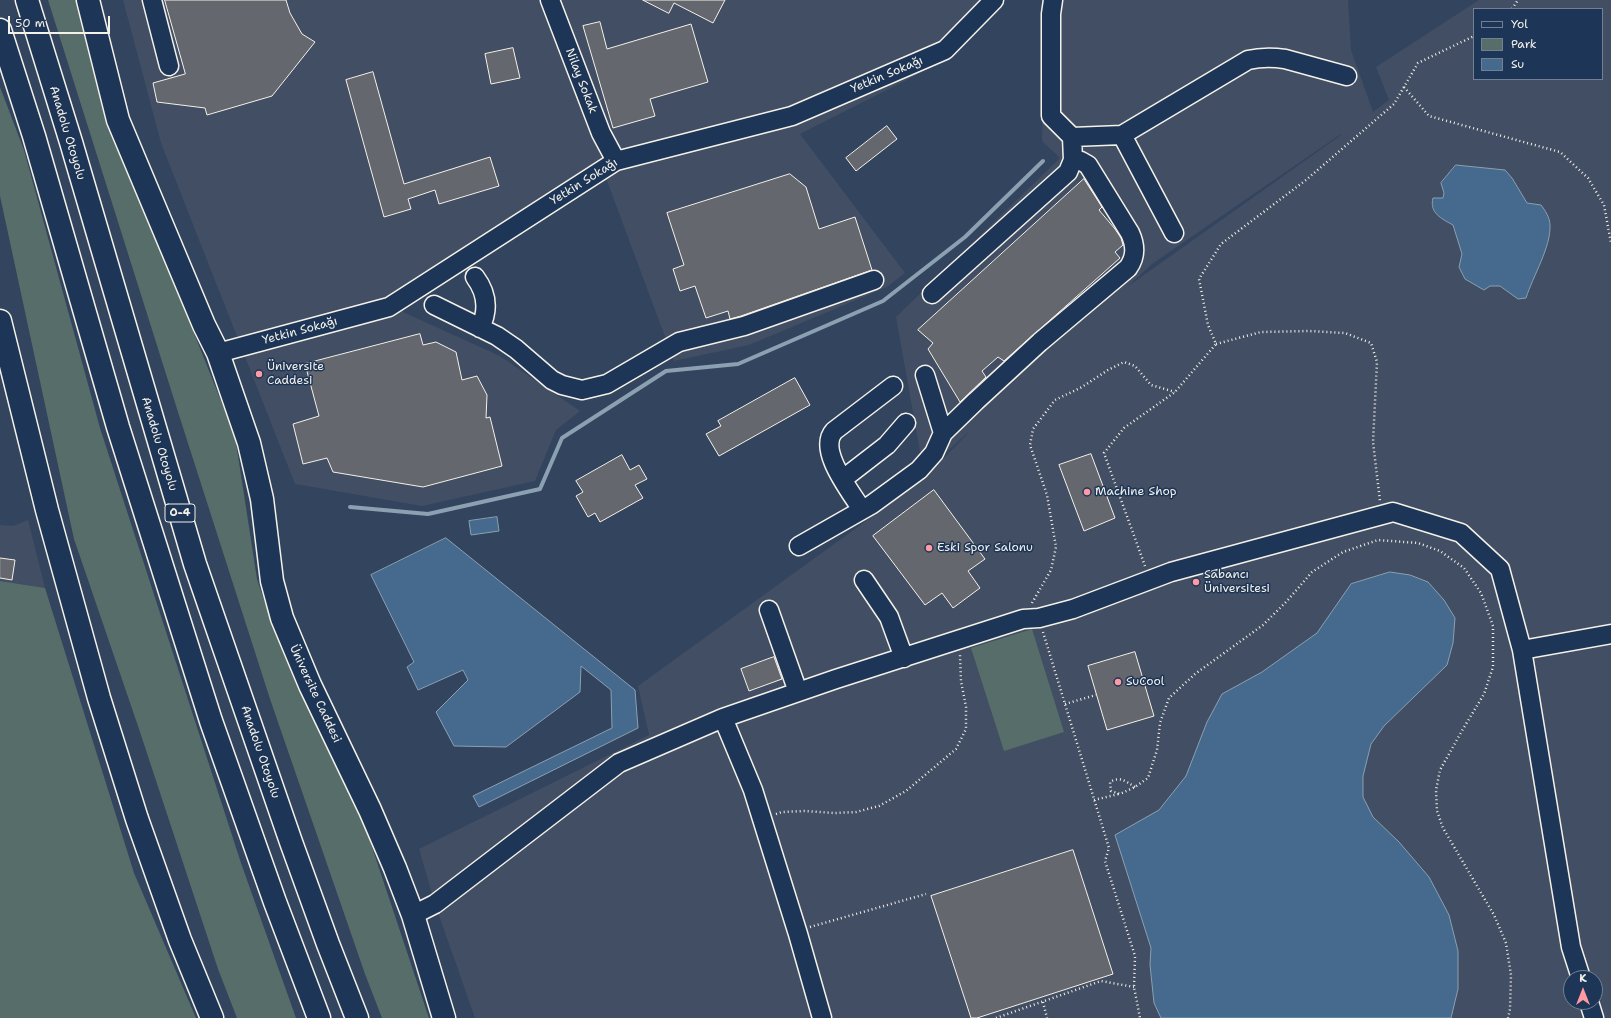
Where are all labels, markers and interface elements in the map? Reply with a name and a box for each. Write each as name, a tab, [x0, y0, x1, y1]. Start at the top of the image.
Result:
scale bar	[10, 8, 112, 34]
legend	[1473, 8, 1603, 80]
text: 50 m	[15, 15, 45, 31]
text: Yol	[1511, 16, 1528, 32]
text: Park	[1511, 36, 1537, 52]
street label: Nilay Sokak	[562, 46, 600, 116]
street label: Yetkin Sokağı	[849, 53, 925, 97]
text: Su	[1511, 56, 1524, 72]
street label: Anadolu Otoyolu	[46, 84, 88, 182]
street label: Yetkin Sokağı	[547, 155, 621, 209]
street label: Yetkin Sokağı	[261, 314, 339, 348]
place label: Üniversite Caddesi	[267, 360, 324, 388]
marker: Üniversite Caddesi	[254, 369, 264, 379]
street label: Anadolu Otoyolu	[138, 395, 180, 493]
place label: Machine Shop	[1095, 485, 1176, 499]
marker: Machine Shop	[1082, 487, 1092, 497]
road number: O-4	[165, 504, 195, 522]
place label: Eski Spor Salonu	[937, 541, 1033, 555]
marker: Eski Spor Salonu	[924, 543, 934, 553]
place label: Sabancı Üniversitesi	[1204, 568, 1270, 596]
marker: Sabancı Üniversitesi	[1191, 577, 1201, 587]
street label: Üniversite Caddesi	[286, 643, 344, 745]
place label: SuCool	[1126, 675, 1164, 689]
marker: SuCool	[1113, 677, 1123, 687]
street label: Anadolu Otoyolu	[237, 704, 283, 800]
north arrow	[1563, 970, 1603, 1010]
text: K	[1579, 971, 1587, 986]

